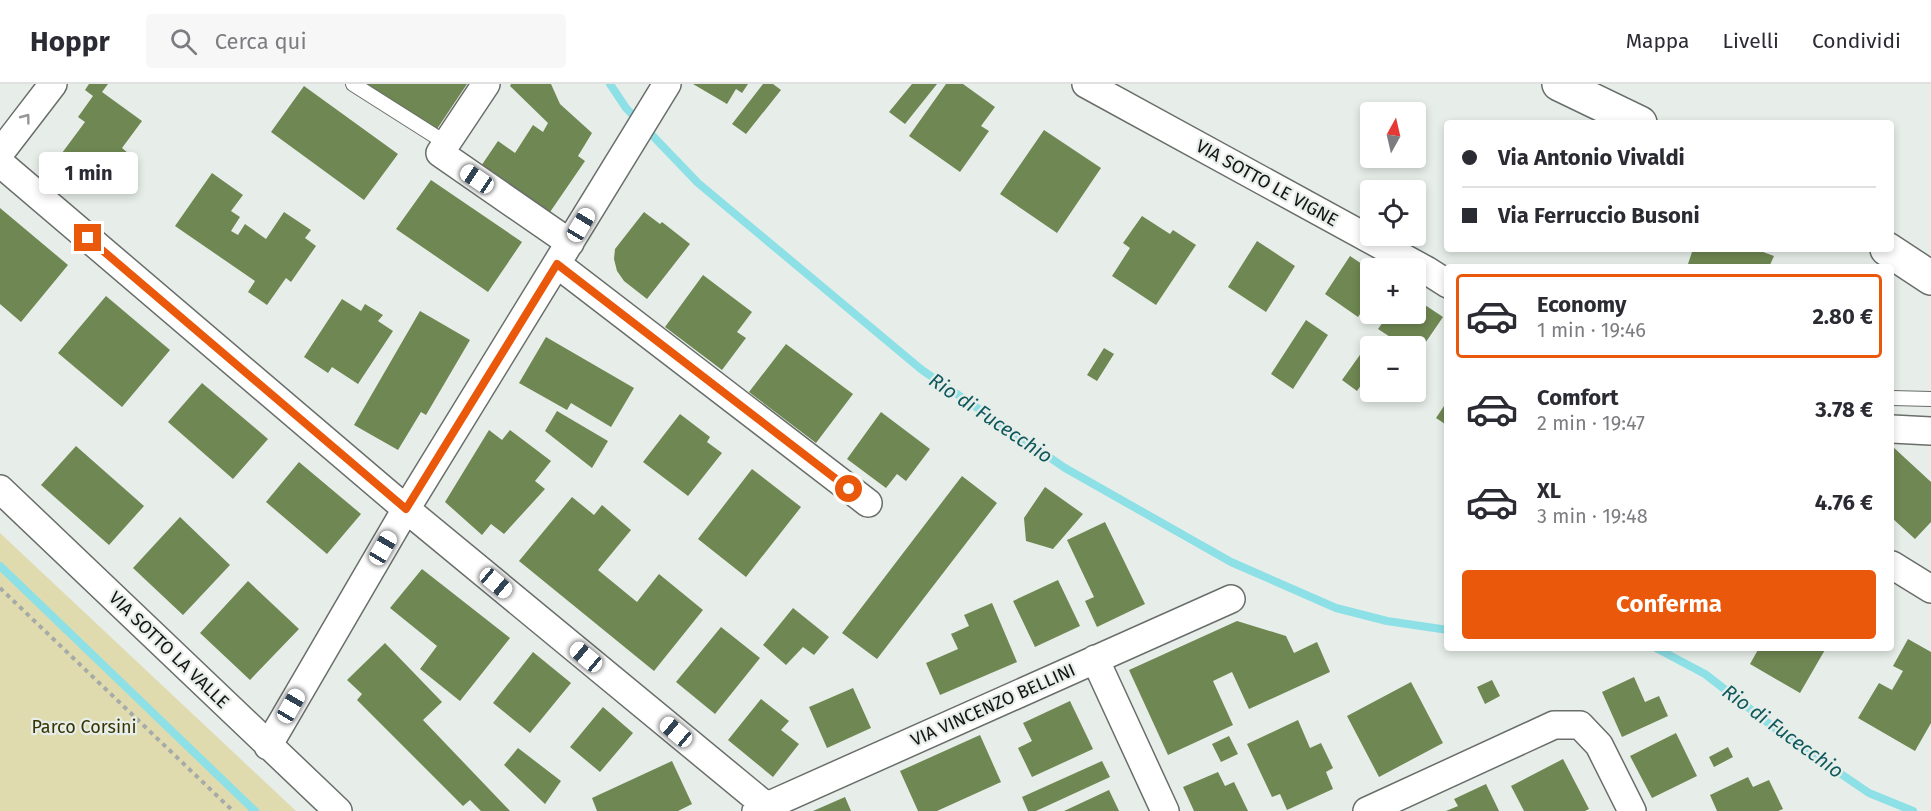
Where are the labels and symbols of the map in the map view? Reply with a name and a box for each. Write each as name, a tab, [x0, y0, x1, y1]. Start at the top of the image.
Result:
north arrow	[1360, 102, 1426, 168]
one-way arrow	[19, 114, 30, 125]
street label: VIA SOTTO LE VIGNE	[1192, 135, 1342, 231]
callout: 1 min	[38, 151, 138, 193]
car	[457, 161, 497, 197]
car	[564, 205, 598, 245]
route end	[74, 224, 101, 251]
water label: Rio di Fucecchio	[925, 368, 1057, 468]
route start	[835, 475, 862, 502]
car	[366, 528, 400, 568]
car	[476, 565, 516, 601]
street label: VIA SOTTO LA VALLE	[104, 587, 234, 713]
car	[566, 639, 606, 675]
street label: VIA VINCENZO BELLINI	[907, 659, 1079, 751]
water label: Rio di Fucecchio	[1718, 679, 1848, 783]
car	[274, 686, 308, 726]
car	[656, 714, 696, 750]
park label: Parco Corsini	[31, 716, 137, 738]

